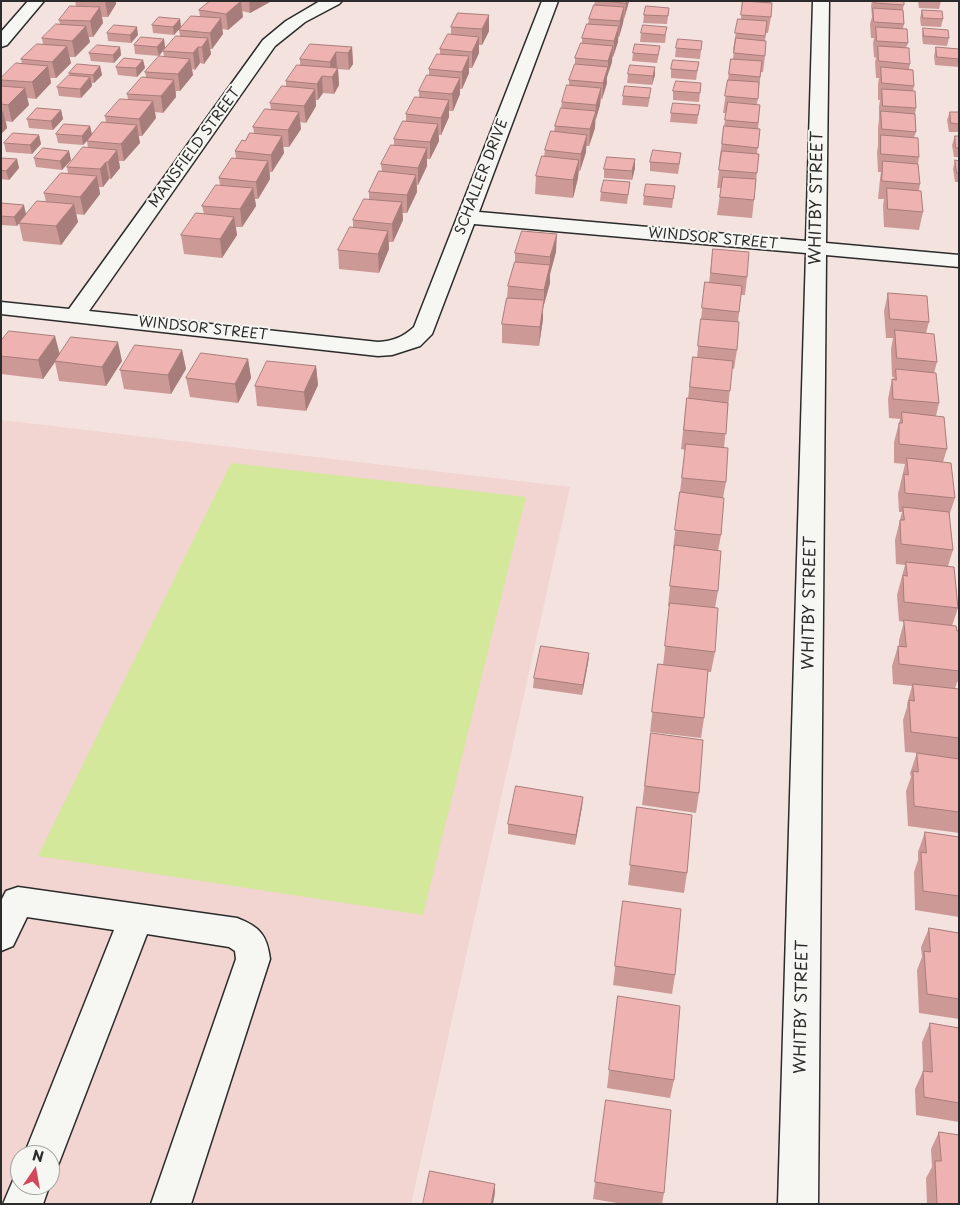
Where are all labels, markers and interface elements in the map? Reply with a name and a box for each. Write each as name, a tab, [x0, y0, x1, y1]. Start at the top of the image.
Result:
street label: MANSFIELD STREET	[146, 85, 244, 211]
street label: SCHALLER DRIVE	[452, 117, 512, 237]
street label: WHITBY STREET	[806, 131, 828, 265]
street label: WINDSOR STREET	[647, 225, 779, 253]
street label: WINDSOR STREET	[137, 314, 269, 344]
street label: WHITBY STREET	[799, 536, 821, 670]
street label: WHITBY STREET	[791, 940, 813, 1074]
text: N	[30, 1144, 46, 1167]
north arrow	[10, 1145, 60, 1195]

